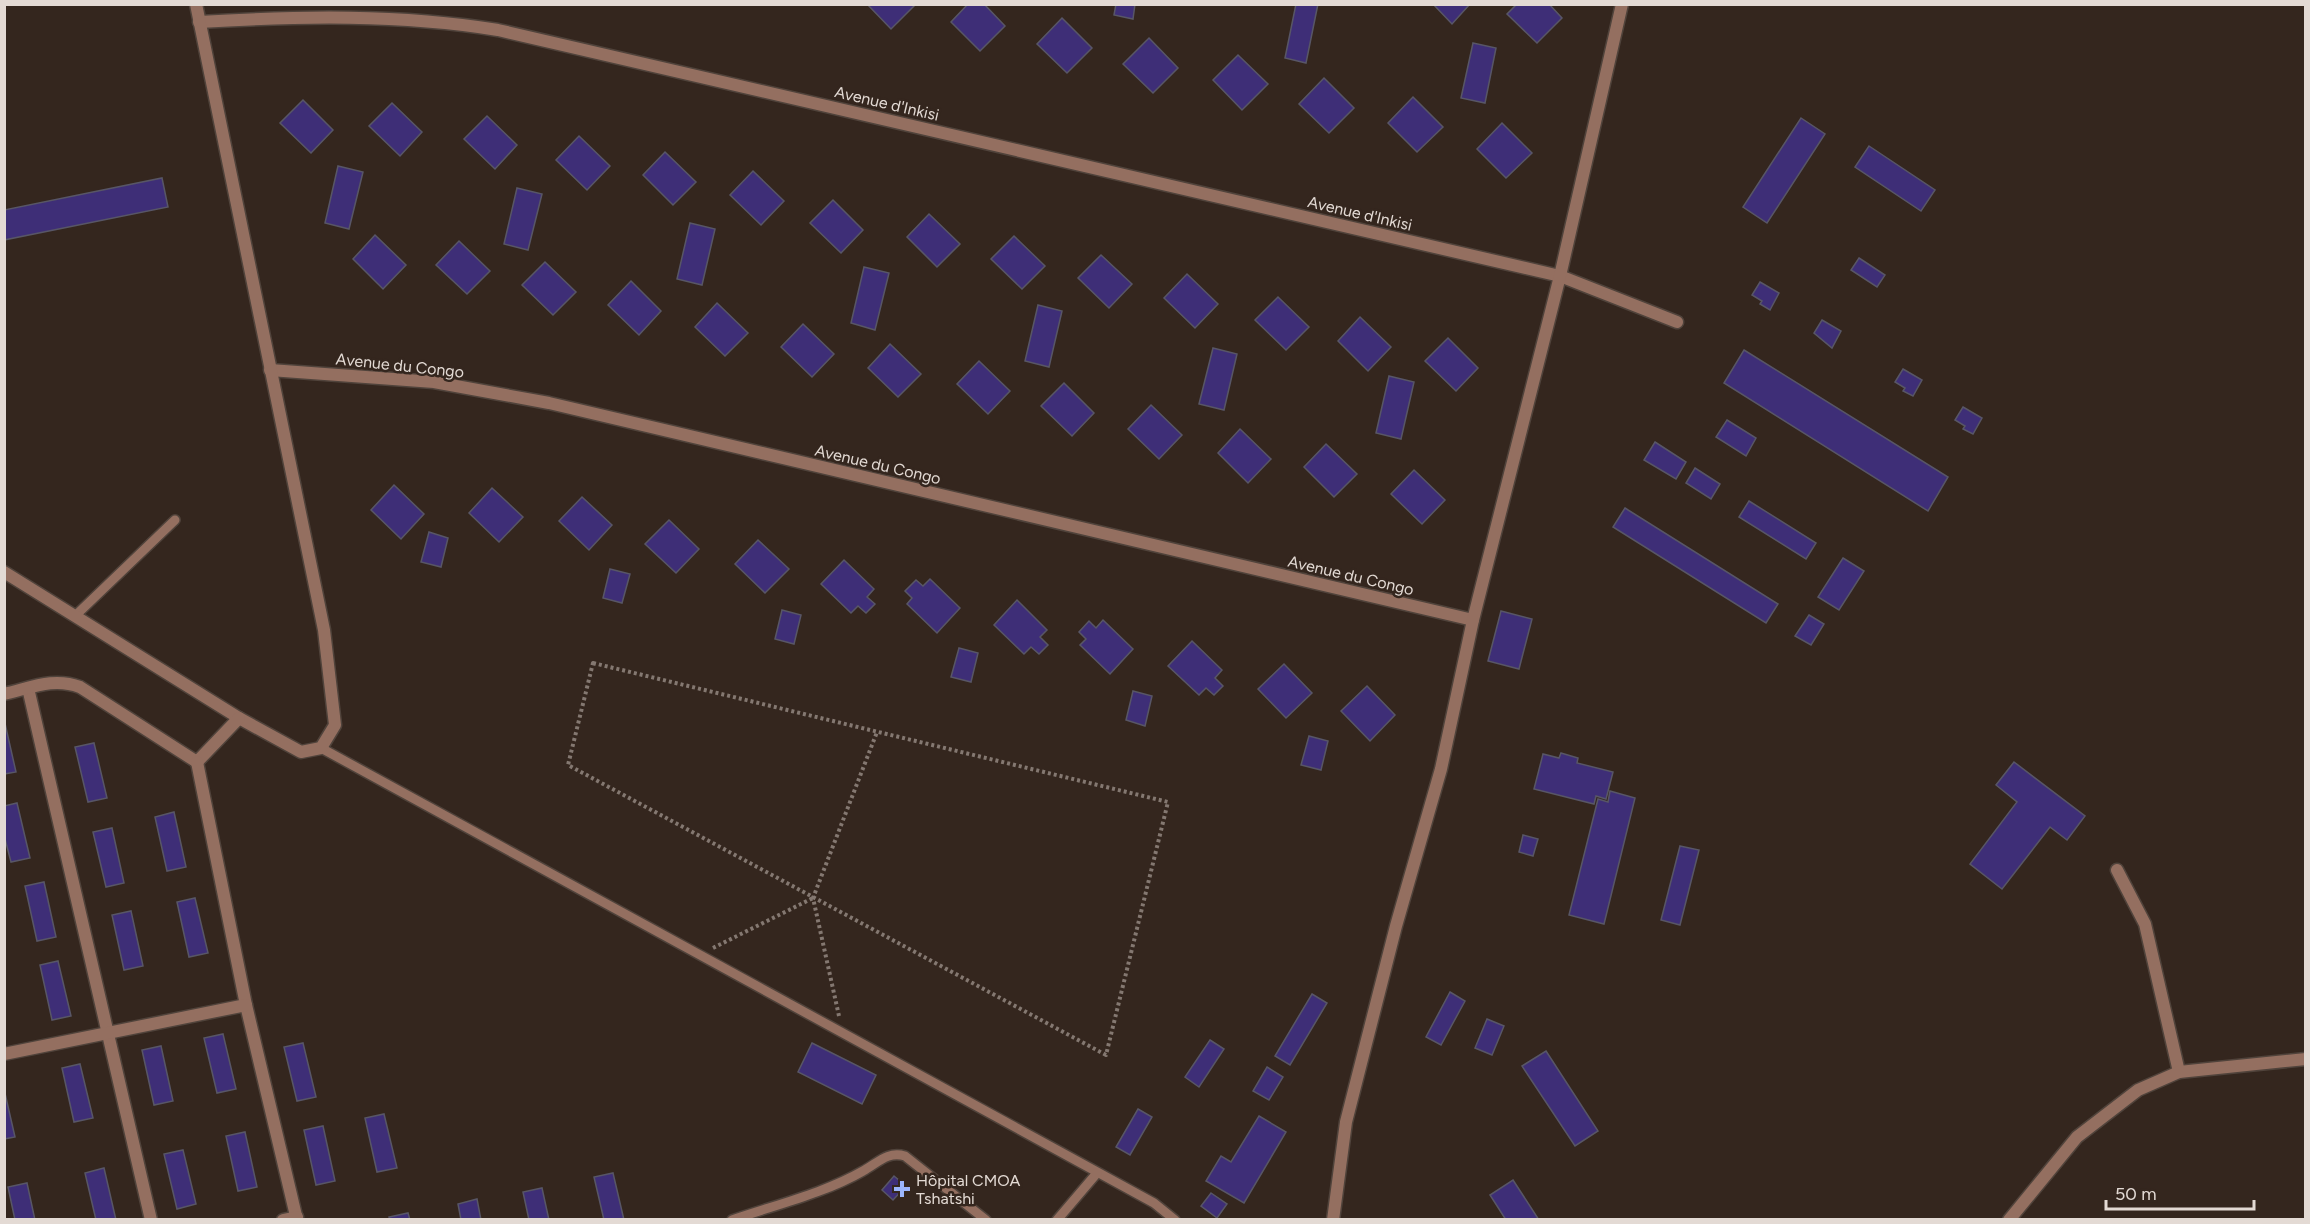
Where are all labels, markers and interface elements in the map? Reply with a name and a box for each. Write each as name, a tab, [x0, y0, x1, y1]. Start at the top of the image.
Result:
street label: Avenue d'Inkisi	[833, 82, 941, 125]
street label: Avenue d'Inkisi	[1306, 192, 1414, 235]
street label: Avenue du Congo	[335, 349, 465, 382]
street label: Avenue du Congo	[813, 441, 943, 488]
street label: Avenue du Congo	[1286, 552, 1416, 599]
place label: Hôpital CMOA Tshatshi	[916, 1171, 1021, 1208]
scale bar	[2106, 1173, 2254, 1211]
marker: Hôpital CMOA Tshatshi	[893, 1180, 911, 1198]
text: 50 m	[2115, 1183, 2157, 1205]

